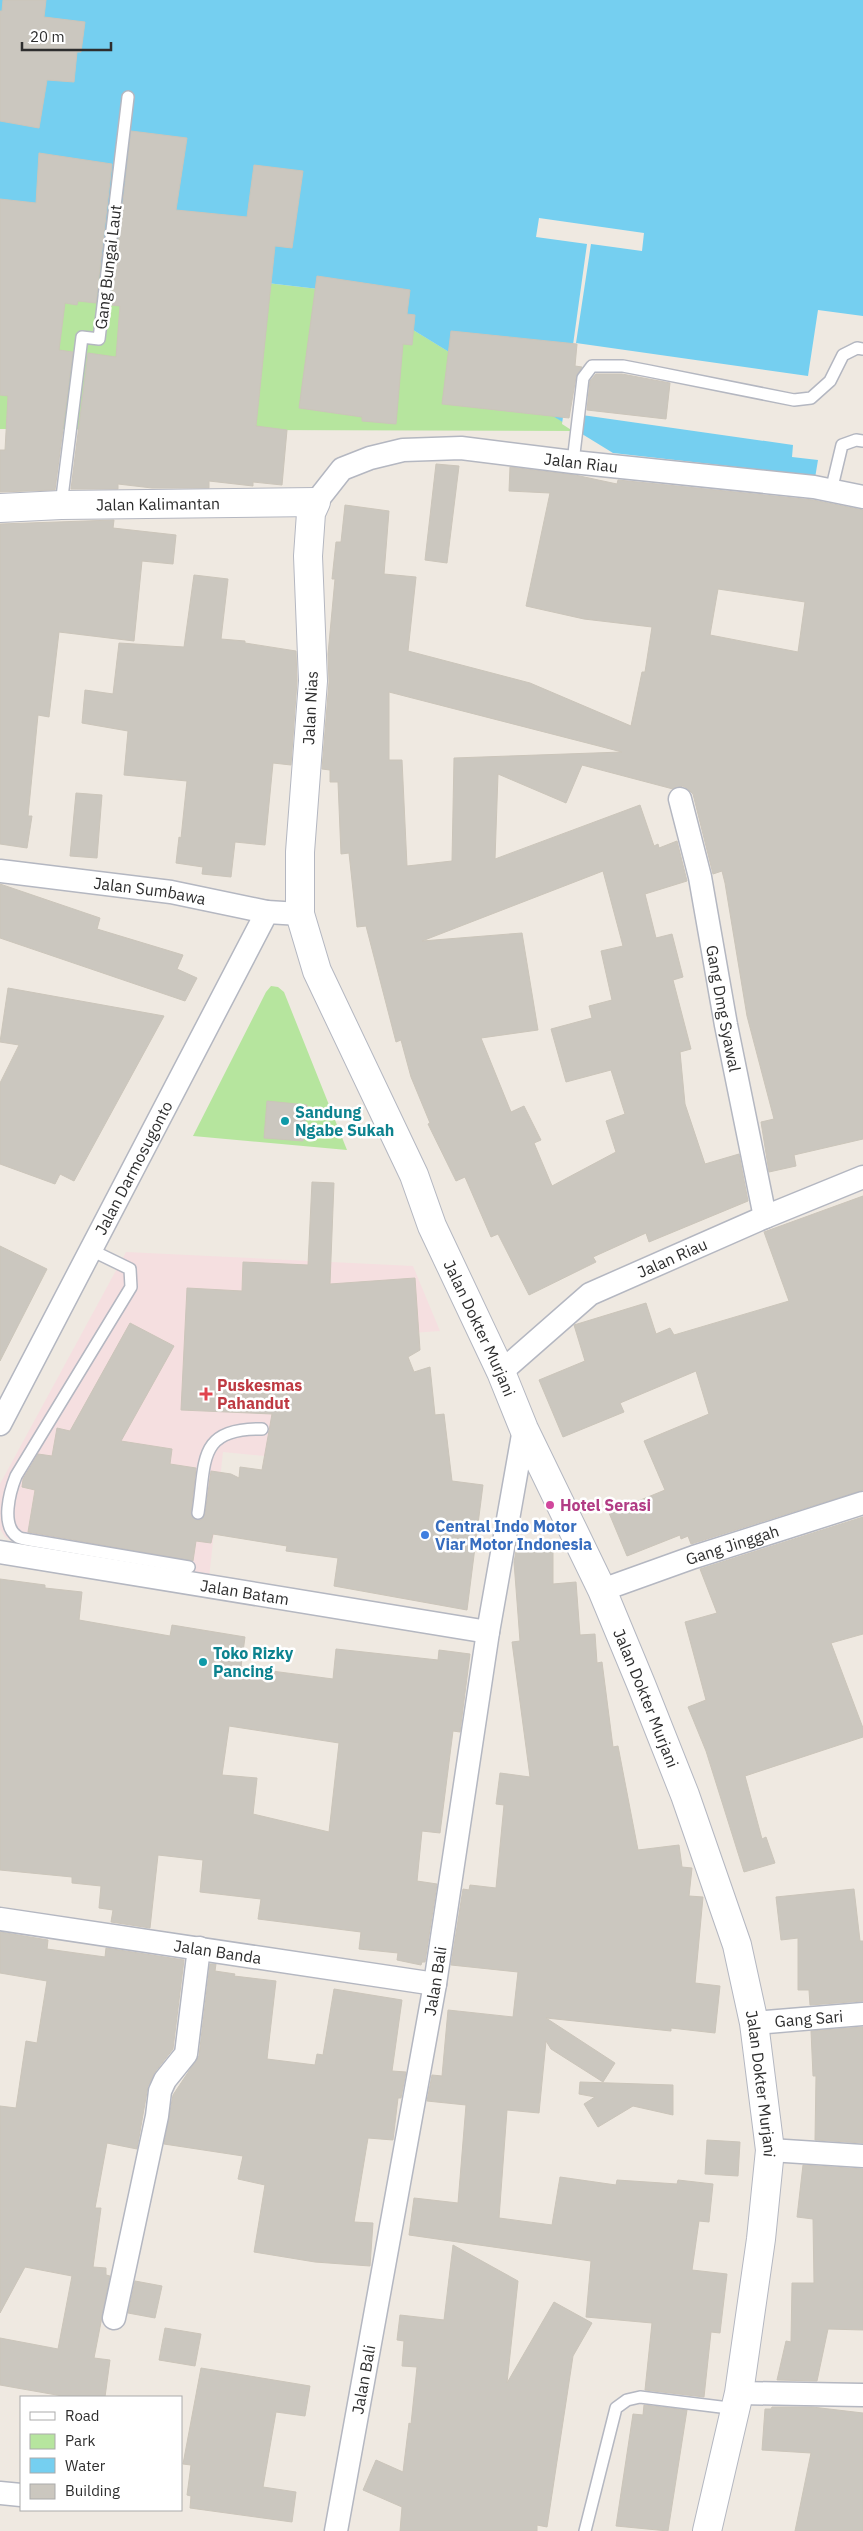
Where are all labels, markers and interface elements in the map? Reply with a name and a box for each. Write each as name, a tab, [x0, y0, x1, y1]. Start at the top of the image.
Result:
scale bar	[22, 20, 111, 52]
text: 20 m	[30, 27, 65, 46]
street label: Gang Bungai Laut	[90, 203, 126, 331]
street label: Jalan Riau	[543, 448, 619, 477]
street label: Jalan Kalimantan	[96, 493, 220, 515]
street label: Jalan Nias	[298, 670, 322, 746]
street label: Jalan Sumbawa	[92, 873, 208, 909]
street label: Gang Dmg Syawal	[702, 943, 745, 1074]
street label: Jalan Darmosugonto	[90, 1097, 177, 1238]
place label: Sandung Ngabe Sukah	[295, 1102, 394, 1140]
marker: Sandung Ngabe Sukah	[279, 1115, 291, 1127]
street label: Jalan Riau	[634, 1234, 710, 1282]
street label: Jalan Dokter Murjani	[439, 1257, 520, 1399]
place label: Puskesmas Pahandut	[217, 1375, 302, 1413]
marker: Puskesmas Pahandut	[199, 1387, 213, 1401]
place label: Hotel Serasi	[560, 1495, 651, 1515]
marker: Hotel Serasi	[544, 1499, 556, 1511]
place label: Central Indo Motor Viar Motor Indonesia	[435, 1516, 592, 1554]
street label: Gang Jinggah	[683, 1520, 782, 1569]
marker: Central Indo Motor Viar Motor Indonesia	[419, 1529, 431, 1541]
street label: Jalan Batam	[199, 1575, 291, 1609]
street label: Jalan Dokter Murjani	[609, 1626, 683, 1771]
place label: Toko Rizky Pancing	[213, 1643, 294, 1681]
marker: Toko Rizky Pancing	[197, 1656, 209, 1668]
street label: Jalan Banda	[172, 1935, 263, 1968]
street label: Jalan Bali	[419, 1945, 451, 2017]
street label: Gang Sari	[774, 2006, 844, 2031]
street label: Jalan Dokter Murjani	[741, 2008, 780, 2158]
street label: Jalan Bali	[347, 2343, 379, 2416]
legend	[20, 2396, 182, 2511]
text: Road	[65, 2406, 100, 2425]
text: Park	[65, 2431, 95, 2450]
text: Water	[65, 2456, 106, 2475]
text: Building	[65, 2481, 120, 2500]

